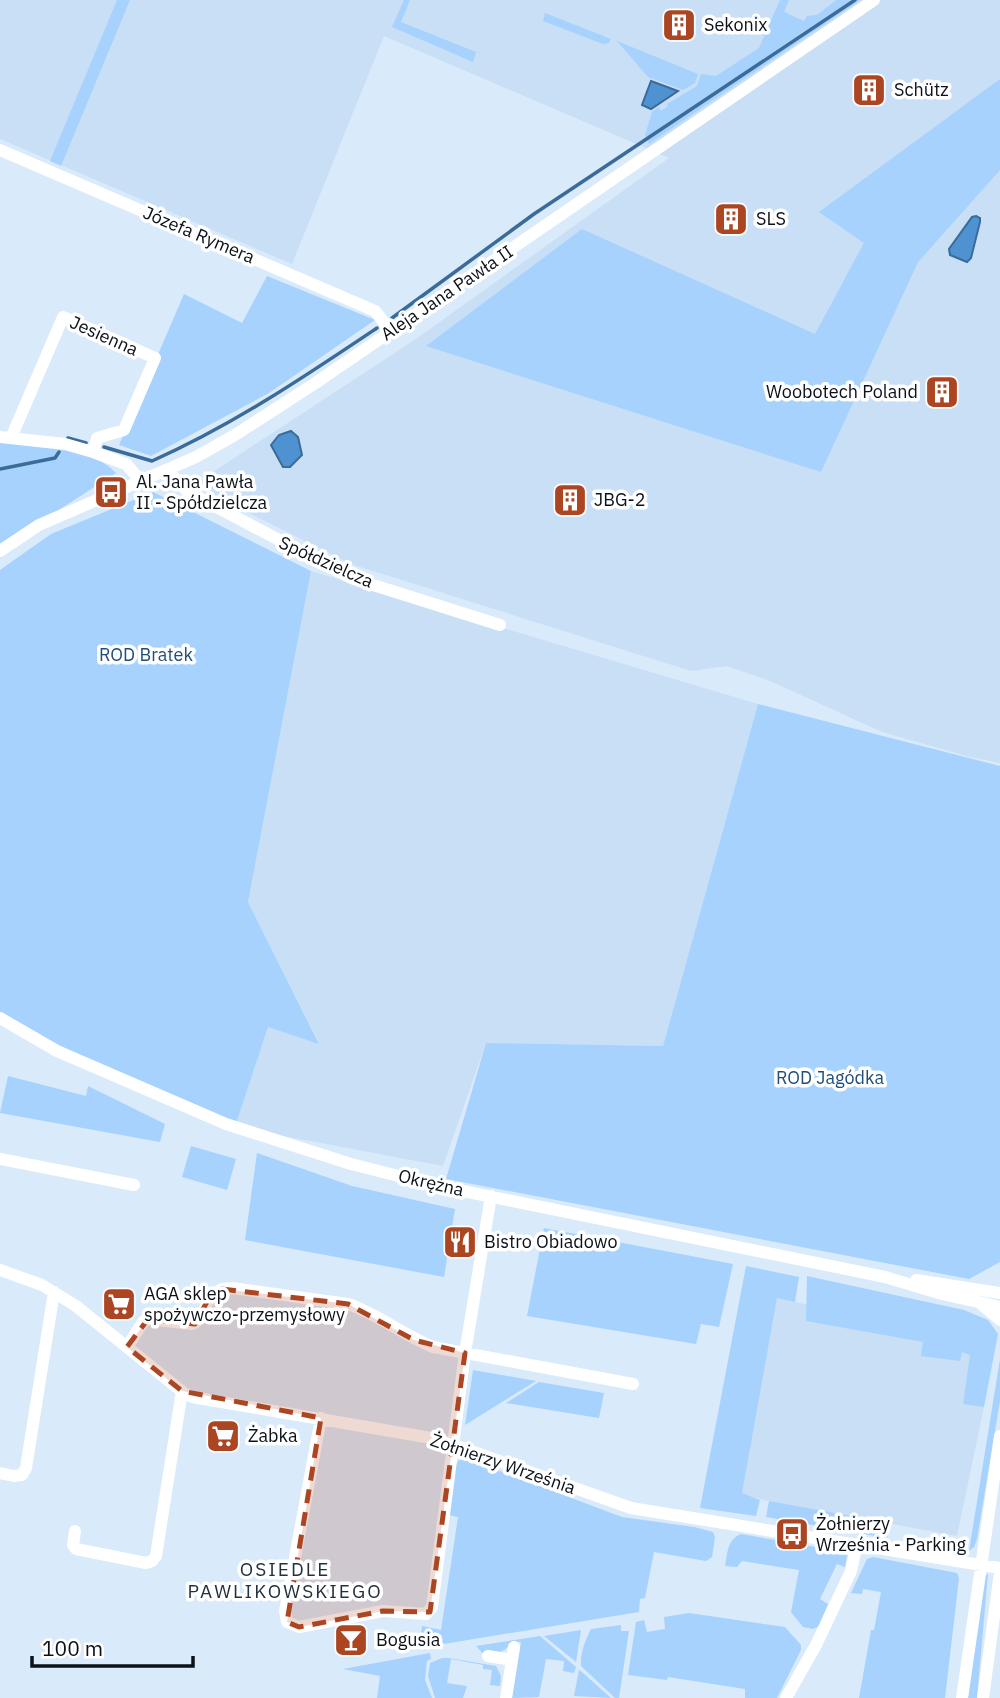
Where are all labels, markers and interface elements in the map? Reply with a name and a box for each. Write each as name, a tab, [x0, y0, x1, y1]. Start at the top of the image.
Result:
building icon: Sekonix	[660, 6, 698, 44]
place label: Sekonix	[704, 13, 767, 36]
building icon: Schütz	[850, 71, 888, 109]
place label: Schütz	[894, 78, 949, 101]
building icon: SLS	[712, 200, 750, 238]
street label: Józefa Rymera	[140, 201, 259, 269]
place label: SLS	[756, 207, 786, 230]
street label: Aleja Jana Pawła II	[376, 240, 517, 345]
street label: Jesienna	[67, 310, 142, 361]
building icon: Woobotech Poland	[923, 373, 961, 411]
place label: Woobotech Poland	[766, 380, 918, 403]
place label: Al. Jana Pawła II - Spółdzielcza	[136, 470, 268, 514]
bus stop icon: Al. Jana Pawła II - Spółdzielcza	[92, 473, 130, 511]
building icon: JBG-2	[551, 481, 589, 519]
place label: JBG-2	[594, 488, 646, 511]
street label: Spółdzielcza	[275, 530, 377, 593]
park label: ROD Bratek	[99, 643, 193, 666]
park label: ROD Jagódka	[776, 1066, 884, 1089]
street label: Okrężna	[396, 1164, 467, 1201]
restaurant icon: Bistro Obiadowo	[441, 1223, 479, 1261]
place label: Bistro Obiadowo	[484, 1230, 618, 1253]
place label: AGA sklep spożywczo-przemysłowy	[144, 1282, 345, 1326]
supermarket icon: AGA sklep spożywczo-przemysłowy	[100, 1285, 138, 1323]
supermarket icon: Żabka	[204, 1417, 242, 1455]
place label: Żabka	[248, 1424, 298, 1447]
street label: Żołnierzy Września	[428, 1428, 579, 1499]
place label: Żołnierzy Września - Parking	[816, 1512, 966, 1556]
bus stop icon: Żołnierzy Września - Parking	[773, 1515, 811, 1553]
district label: OSIEDLE PAWLIKOWSKIEGO	[187, 1557, 383, 1603]
bar icon: Bogusia	[332, 1621, 370, 1659]
scale bar	[32, 1624, 192, 1668]
place label: Bogusia	[376, 1628, 441, 1651]
text: 100 m	[42, 1634, 103, 1662]

